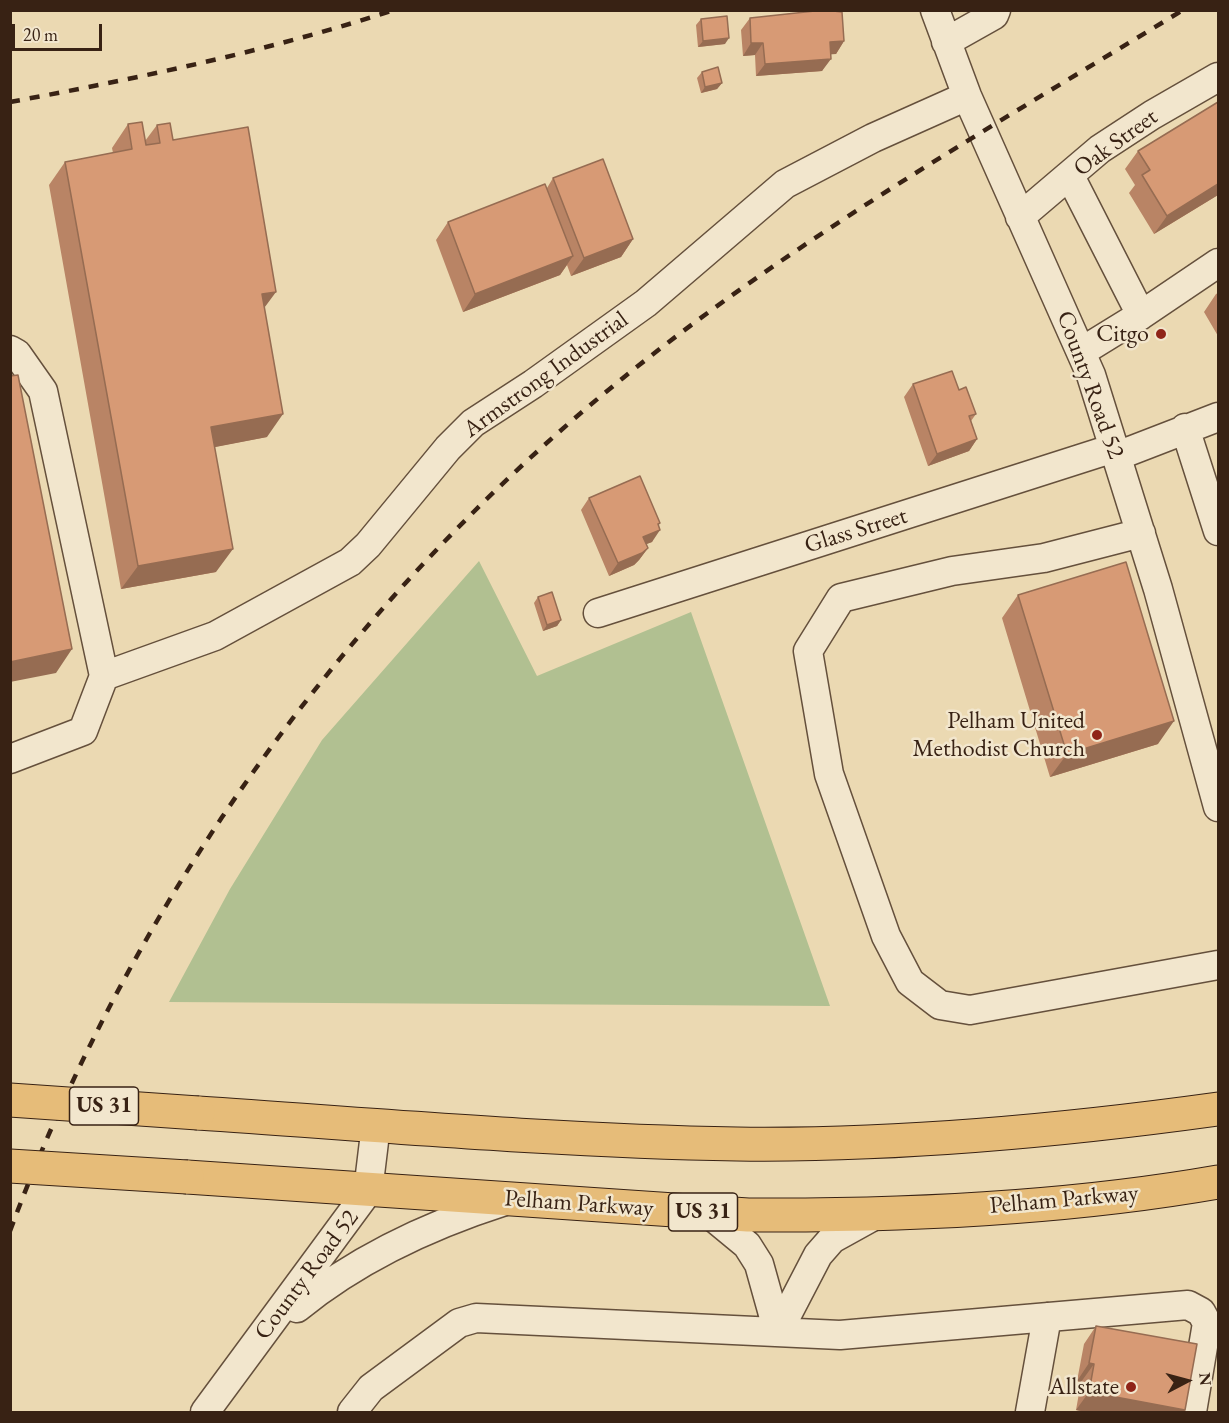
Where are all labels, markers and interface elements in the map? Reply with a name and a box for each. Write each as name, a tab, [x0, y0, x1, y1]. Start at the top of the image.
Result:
scale bar	[15, 12, 105, 50]
text: 20 m	[23, 23, 58, 46]
street label: Oak Street	[1068, 103, 1164, 183]
street label: Armstrong Industrial	[458, 306, 634, 444]
street label: County Road 52	[1050, 307, 1130, 463]
place label: Citgo	[1096, 320, 1149, 348]
marker: Citgo	[1154, 327, 1168, 341]
street label: Glass Street	[801, 502, 911, 560]
place label: Pelham United Methodist Church	[912, 707, 1085, 763]
marker: Pelham United Methodist Church	[1090, 728, 1104, 742]
road number: US 31	[70, 1087, 138, 1125]
street label: Pelham Parkway	[988, 1179, 1140, 1221]
street label: Pelham Parkway	[503, 1184, 655, 1224]
road number: US 31	[668, 1193, 738, 1231]
street label: County Road 52	[249, 1204, 365, 1346]
north arrow	[1157, 1351, 1217, 1411]
text: N	[1194, 1372, 1217, 1387]
place label: Allstate	[1049, 1373, 1119, 1401]
marker: Allstate	[1124, 1380, 1138, 1394]

